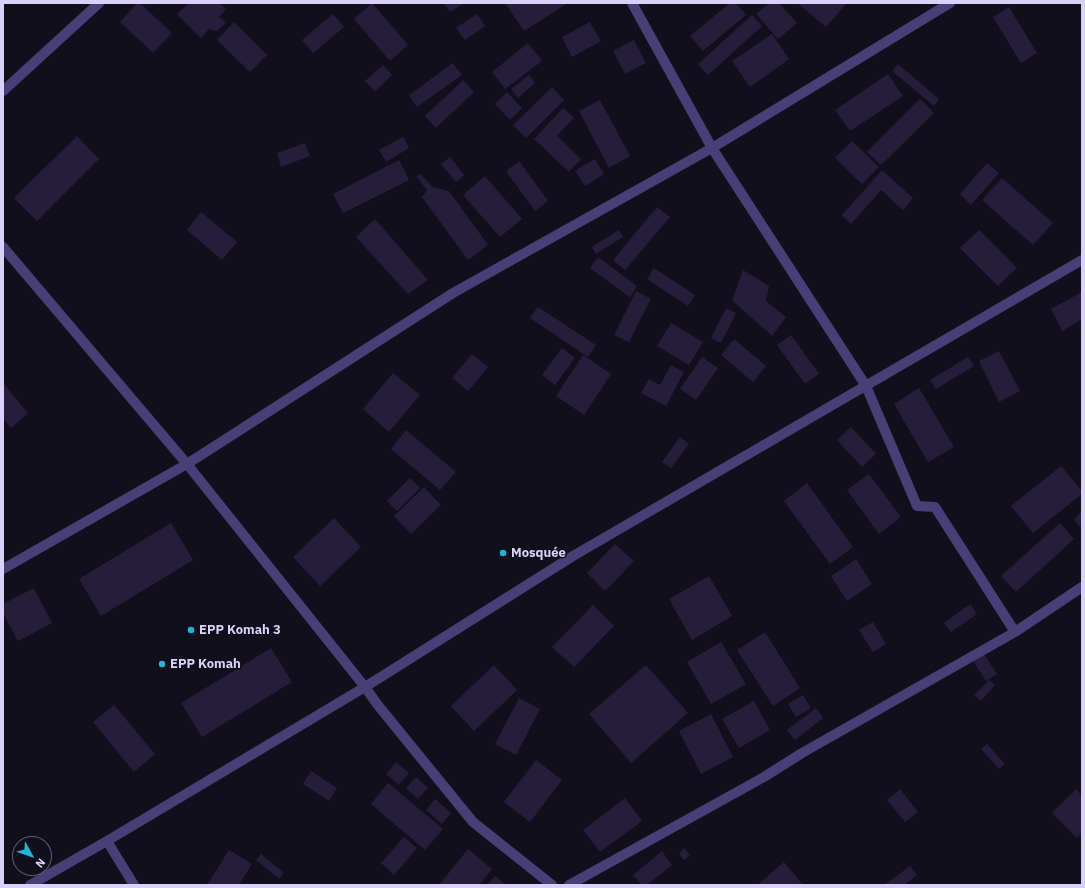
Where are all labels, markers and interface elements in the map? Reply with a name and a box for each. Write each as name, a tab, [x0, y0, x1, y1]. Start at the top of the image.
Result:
place label: Mosquée	[511, 545, 566, 561]
marker: Mosquée	[498, 548, 508, 558]
place label: EPP Komah 3	[199, 622, 281, 638]
marker: EPP Komah 3	[186, 625, 196, 635]
place label: EPP Komah	[170, 656, 241, 672]
marker: EPP Komah	[157, 659, 167, 669]
north arrow	[12, 836, 52, 876]
text: N	[33, 856, 48, 871]

